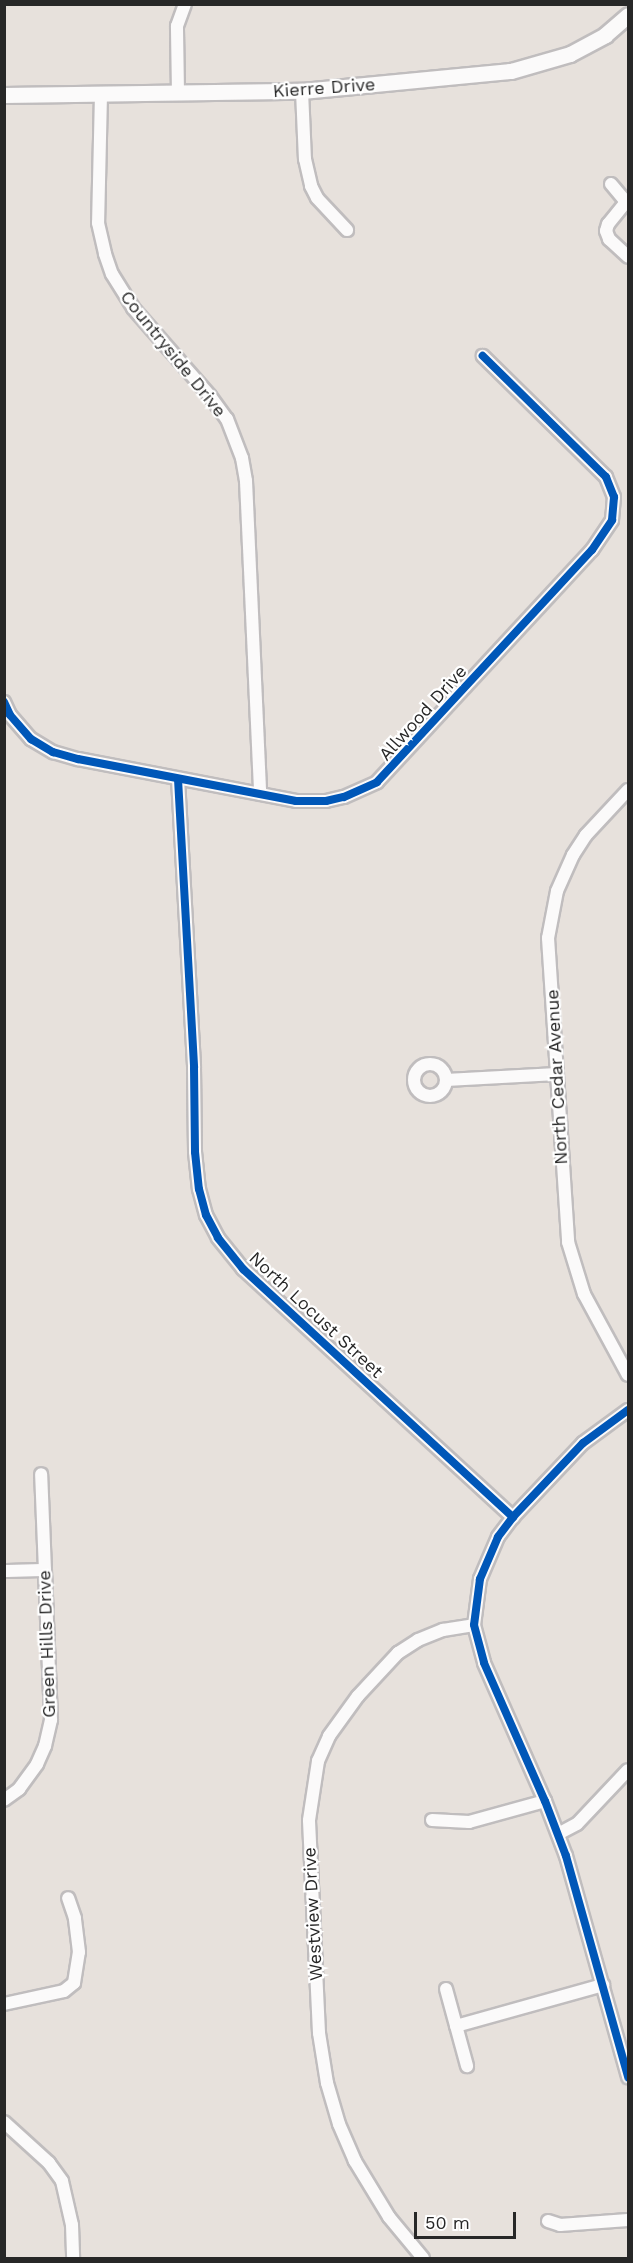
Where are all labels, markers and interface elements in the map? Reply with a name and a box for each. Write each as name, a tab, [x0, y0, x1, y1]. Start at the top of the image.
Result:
street label: Kierre Drive	[272, 74, 376, 102]
street label: Countryside Drive	[116, 287, 230, 421]
street label: Allwood Drive	[374, 661, 472, 765]
street label: North Cedar Avenue	[542, 988, 572, 1166]
street label: North Locust Street	[245, 1247, 387, 1383]
street label: Green Hills Drive	[34, 1570, 60, 1718]
street label: Westview Drive	[299, 1846, 327, 1982]
scale bar	[417, 2200, 519, 2238]
text: 50 m	[425, 2212, 470, 2233]

